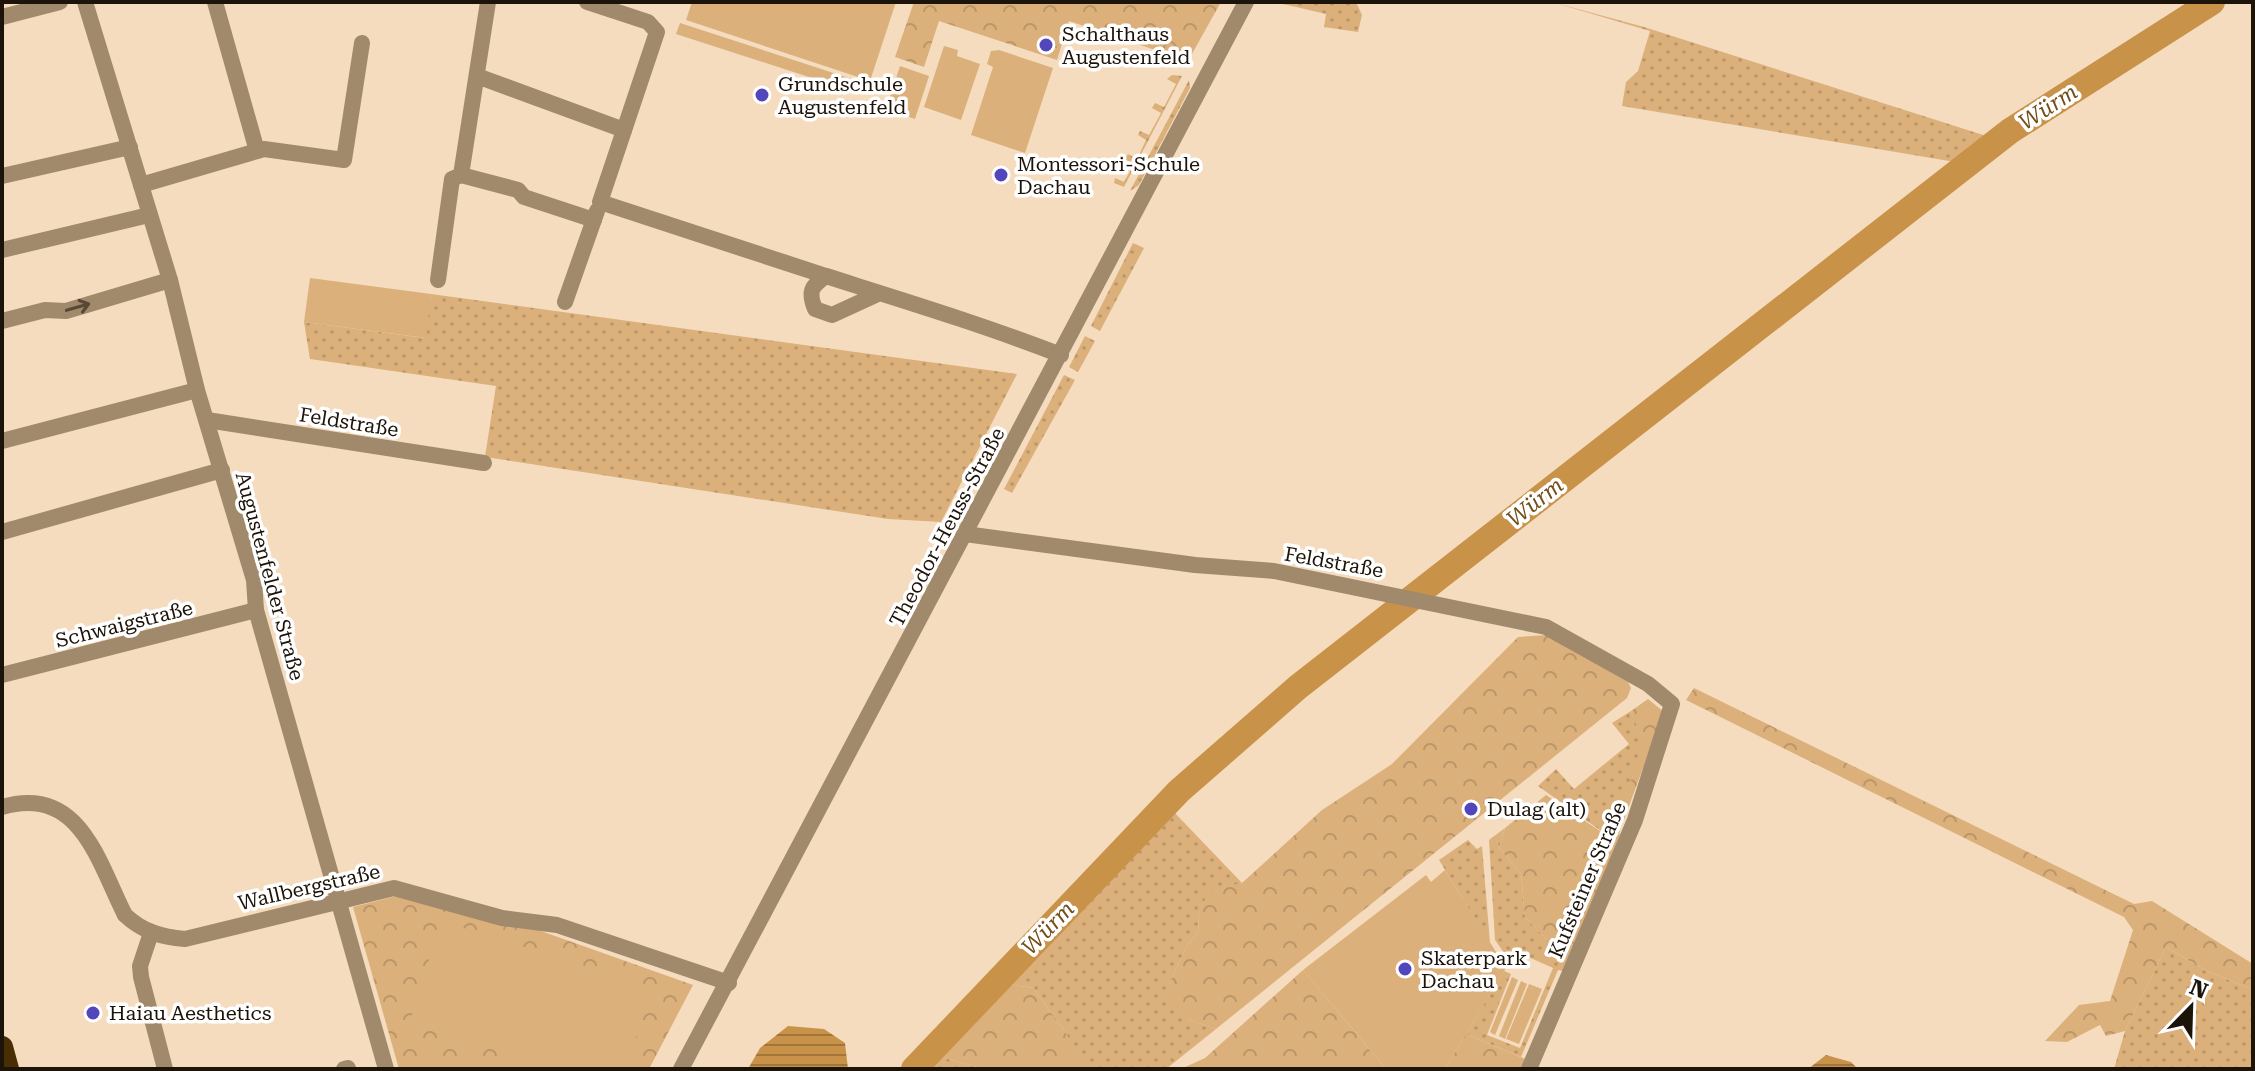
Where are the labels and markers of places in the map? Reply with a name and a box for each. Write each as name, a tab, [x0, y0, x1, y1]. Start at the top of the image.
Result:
place label: Schalthaus Augustenfeld	[1062, 22, 1190, 69]
marker: Schalthaus Augustenfeld	[1037, 36, 1055, 54]
place label: Grundschule Augustenfeld	[778, 72, 906, 119]
marker: Grundschule Augustenfeld	[753, 86, 771, 104]
place label: Montessori-Schule Dachau	[1017, 152, 1200, 199]
marker: Montessori-Schule Dachau	[992, 166, 1010, 184]
place label: Dulag (alt)	[1487, 797, 1586, 821]
marker: Dulag (alt)	[1462, 800, 1480, 818]
place label: Skaterpark Dachau	[1421, 946, 1527, 993]
marker: Skaterpark Dachau	[1396, 960, 1414, 978]
place label: Haiau Aesthetics	[109, 1001, 271, 1025]
marker: Haiau Aesthetics	[84, 1004, 102, 1022]

